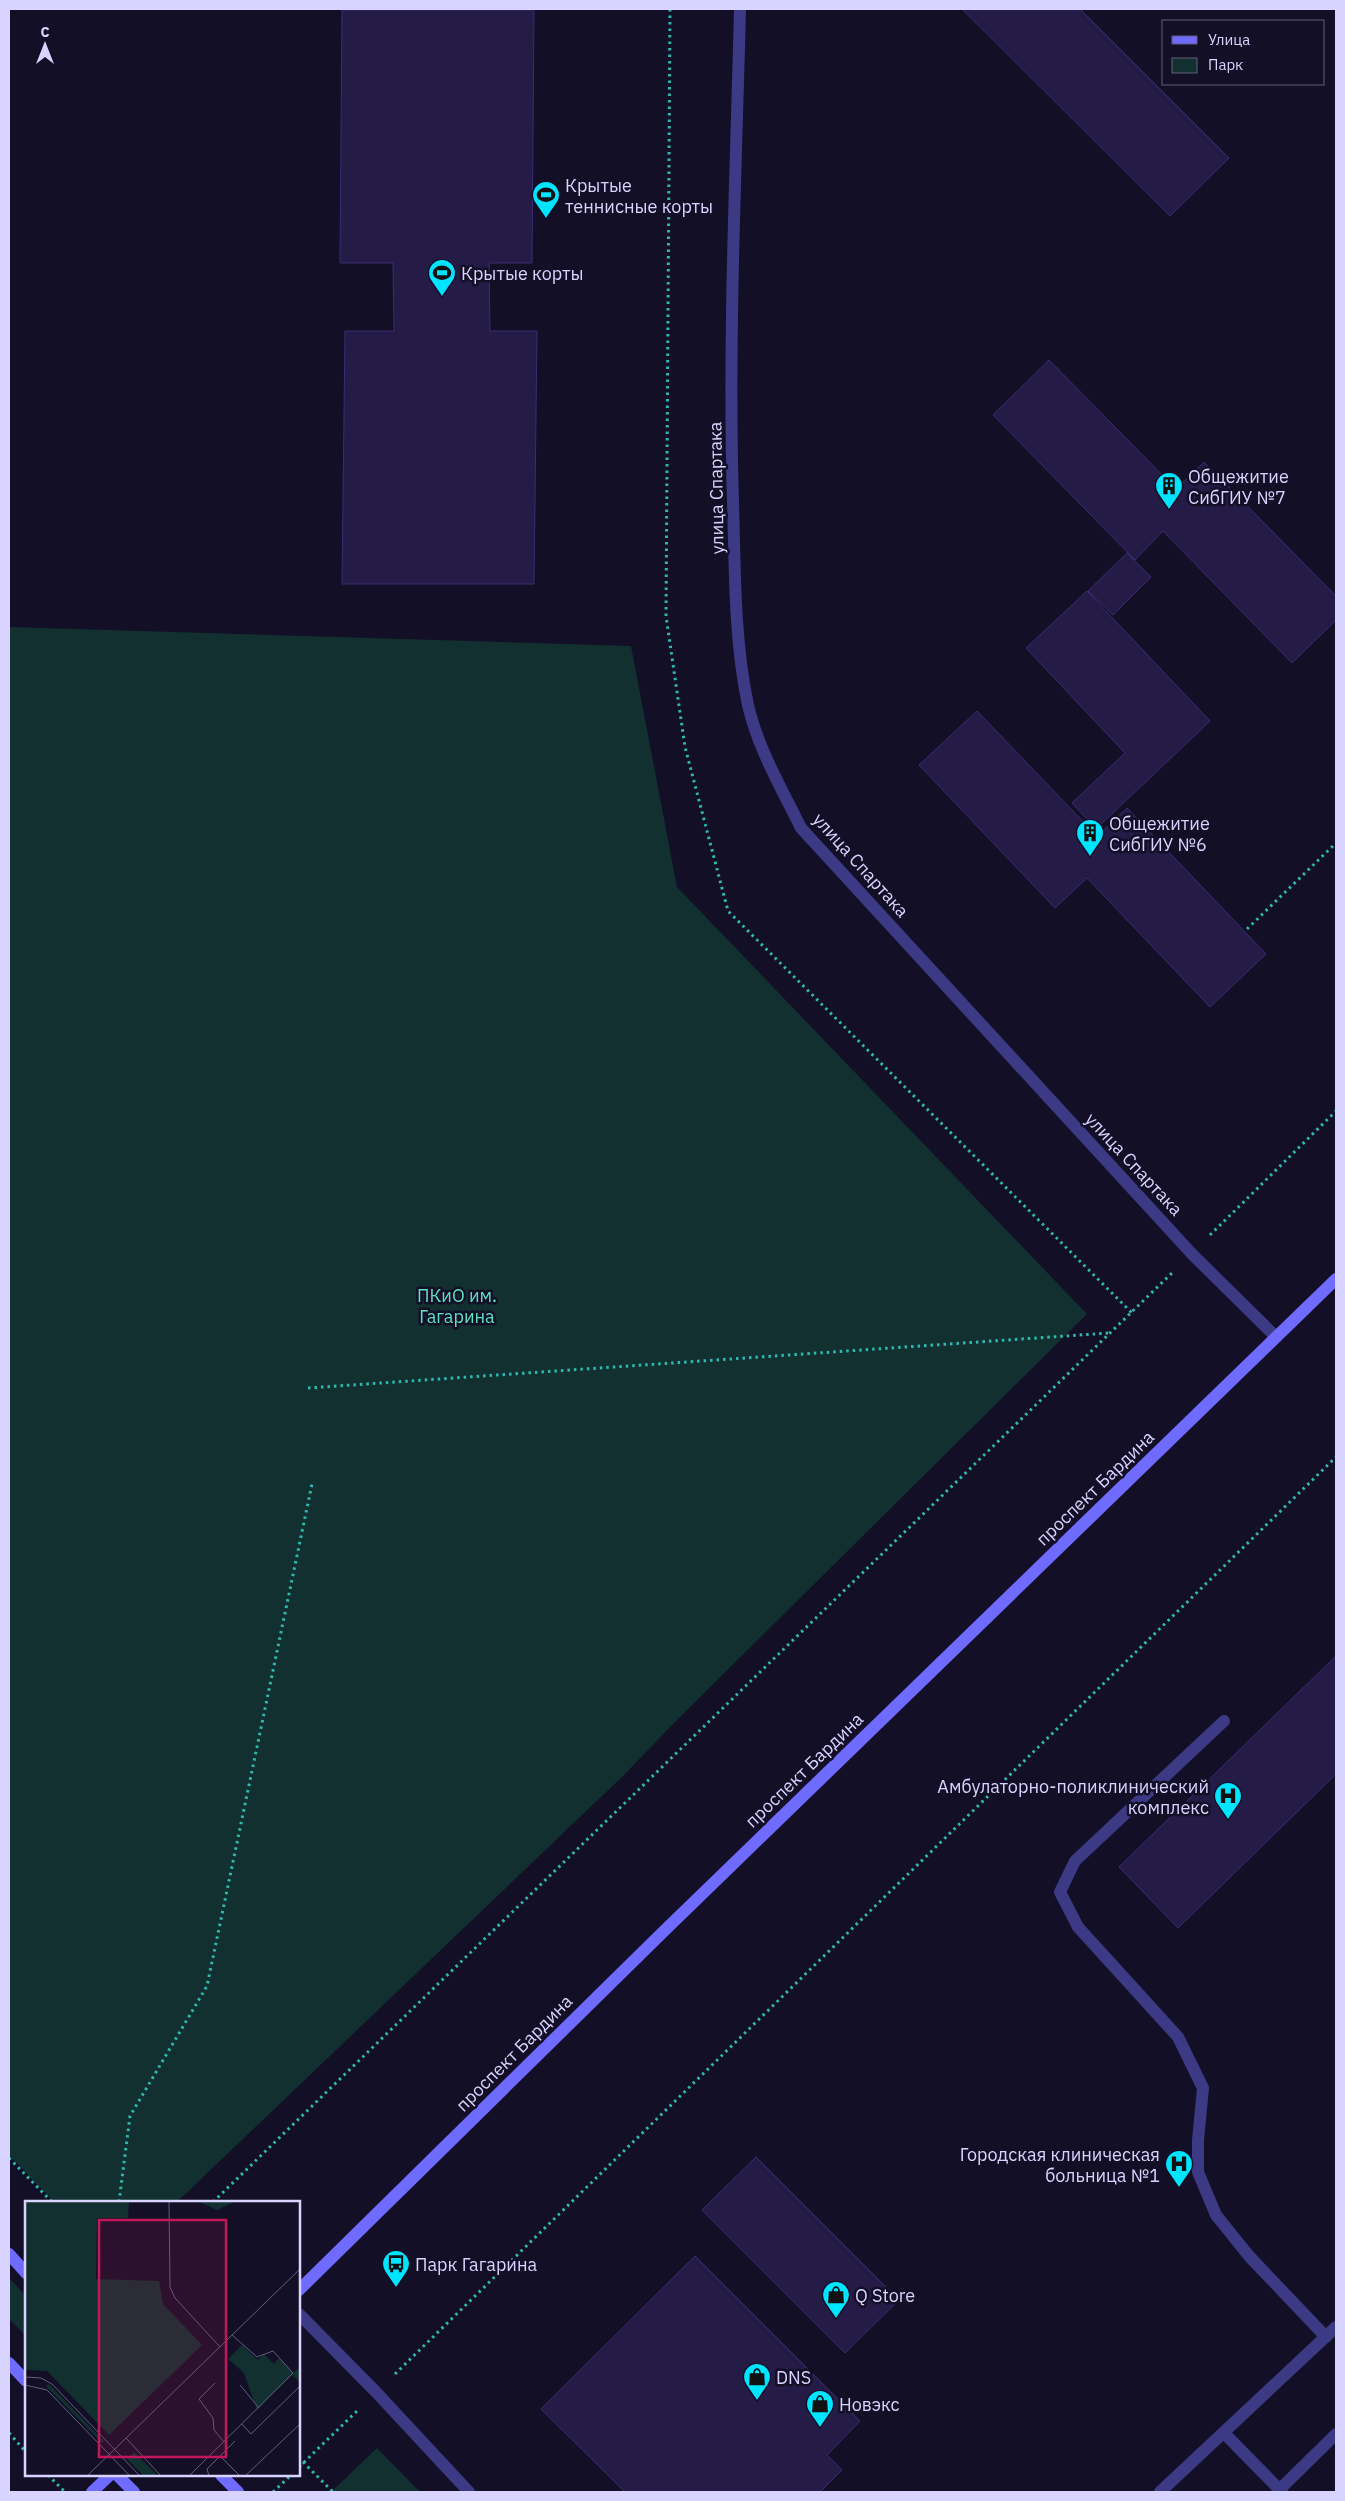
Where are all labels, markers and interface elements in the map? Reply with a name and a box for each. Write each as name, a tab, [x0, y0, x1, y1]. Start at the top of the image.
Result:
north arrow	[20, 20, 70, 70]
legend	[1162, 20, 1325, 85]
text: С	[40, 23, 50, 41]
text: Улица	[1208, 30, 1250, 49]
text: Парк	[1208, 55, 1243, 74]
place label: Крытые теннисные корты	[565, 174, 713, 218]
sports icon: Крытые теннисные корты	[531, 180, 561, 219]
sports icon: Крытые корты	[427, 258, 457, 297]
place label: Крытые корты	[461, 262, 584, 285]
street label: улица Спартака	[703, 421, 729, 555]
place label: Общежитие СибГИУ №7	[1188, 465, 1289, 509]
building icon: Общежитие СибГИУ №7	[1154, 471, 1184, 510]
street label: улица Спартака	[808, 808, 914, 922]
place label: Общежитие СибГИУ №6	[1109, 812, 1210, 856]
building icon: Общежитие СибГИУ №6	[1075, 818, 1105, 857]
street label: улица Спартака	[1080, 1108, 1188, 1221]
park label: ПКиО им. Гагарина	[417, 1284, 497, 1328]
street label: проспект Бардина	[1031, 1425, 1159, 1550]
street label: проспект Бардина	[740, 1707, 868, 1832]
place label: Амбулаторно-поликлинический комплекс	[937, 1775, 1209, 1819]
hospital icon: Амбулаторно-поликлинический комплекс	[1213, 1781, 1243, 1820]
street label: проспект Бардина	[451, 1990, 577, 2116]
place label: Городская клиническая больница №1	[960, 2143, 1160, 2187]
hospital icon: Городская клиническая больница №1	[1164, 2149, 1194, 2188]
inset map	[25, 2201, 300, 2476]
bus stop icon: Парк Гагарина	[381, 2249, 411, 2288]
place label: Парк Гагарина	[415, 2253, 537, 2276]
shop icon: Q Store	[821, 2280, 851, 2319]
place label: Q Store	[855, 2284, 915, 2307]
shop icon: DNS	[742, 2362, 772, 2401]
place label: DNS	[776, 2366, 811, 2389]
shop icon: Новэкс	[805, 2389, 835, 2428]
place label: Новэкс	[839, 2393, 900, 2416]

